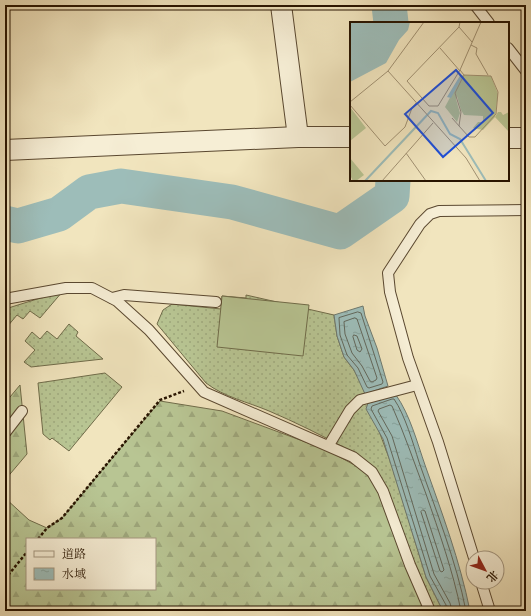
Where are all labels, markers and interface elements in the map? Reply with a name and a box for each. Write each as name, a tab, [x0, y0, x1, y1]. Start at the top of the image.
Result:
inset map	[350, 22, 509, 181]
legend	[26, 538, 156, 590]
text: 道路	[62, 547, 86, 562]
north arrow	[465, 550, 505, 590]
text: 水域	[62, 567, 86, 582]
text: 北	[483, 567, 501, 585]

